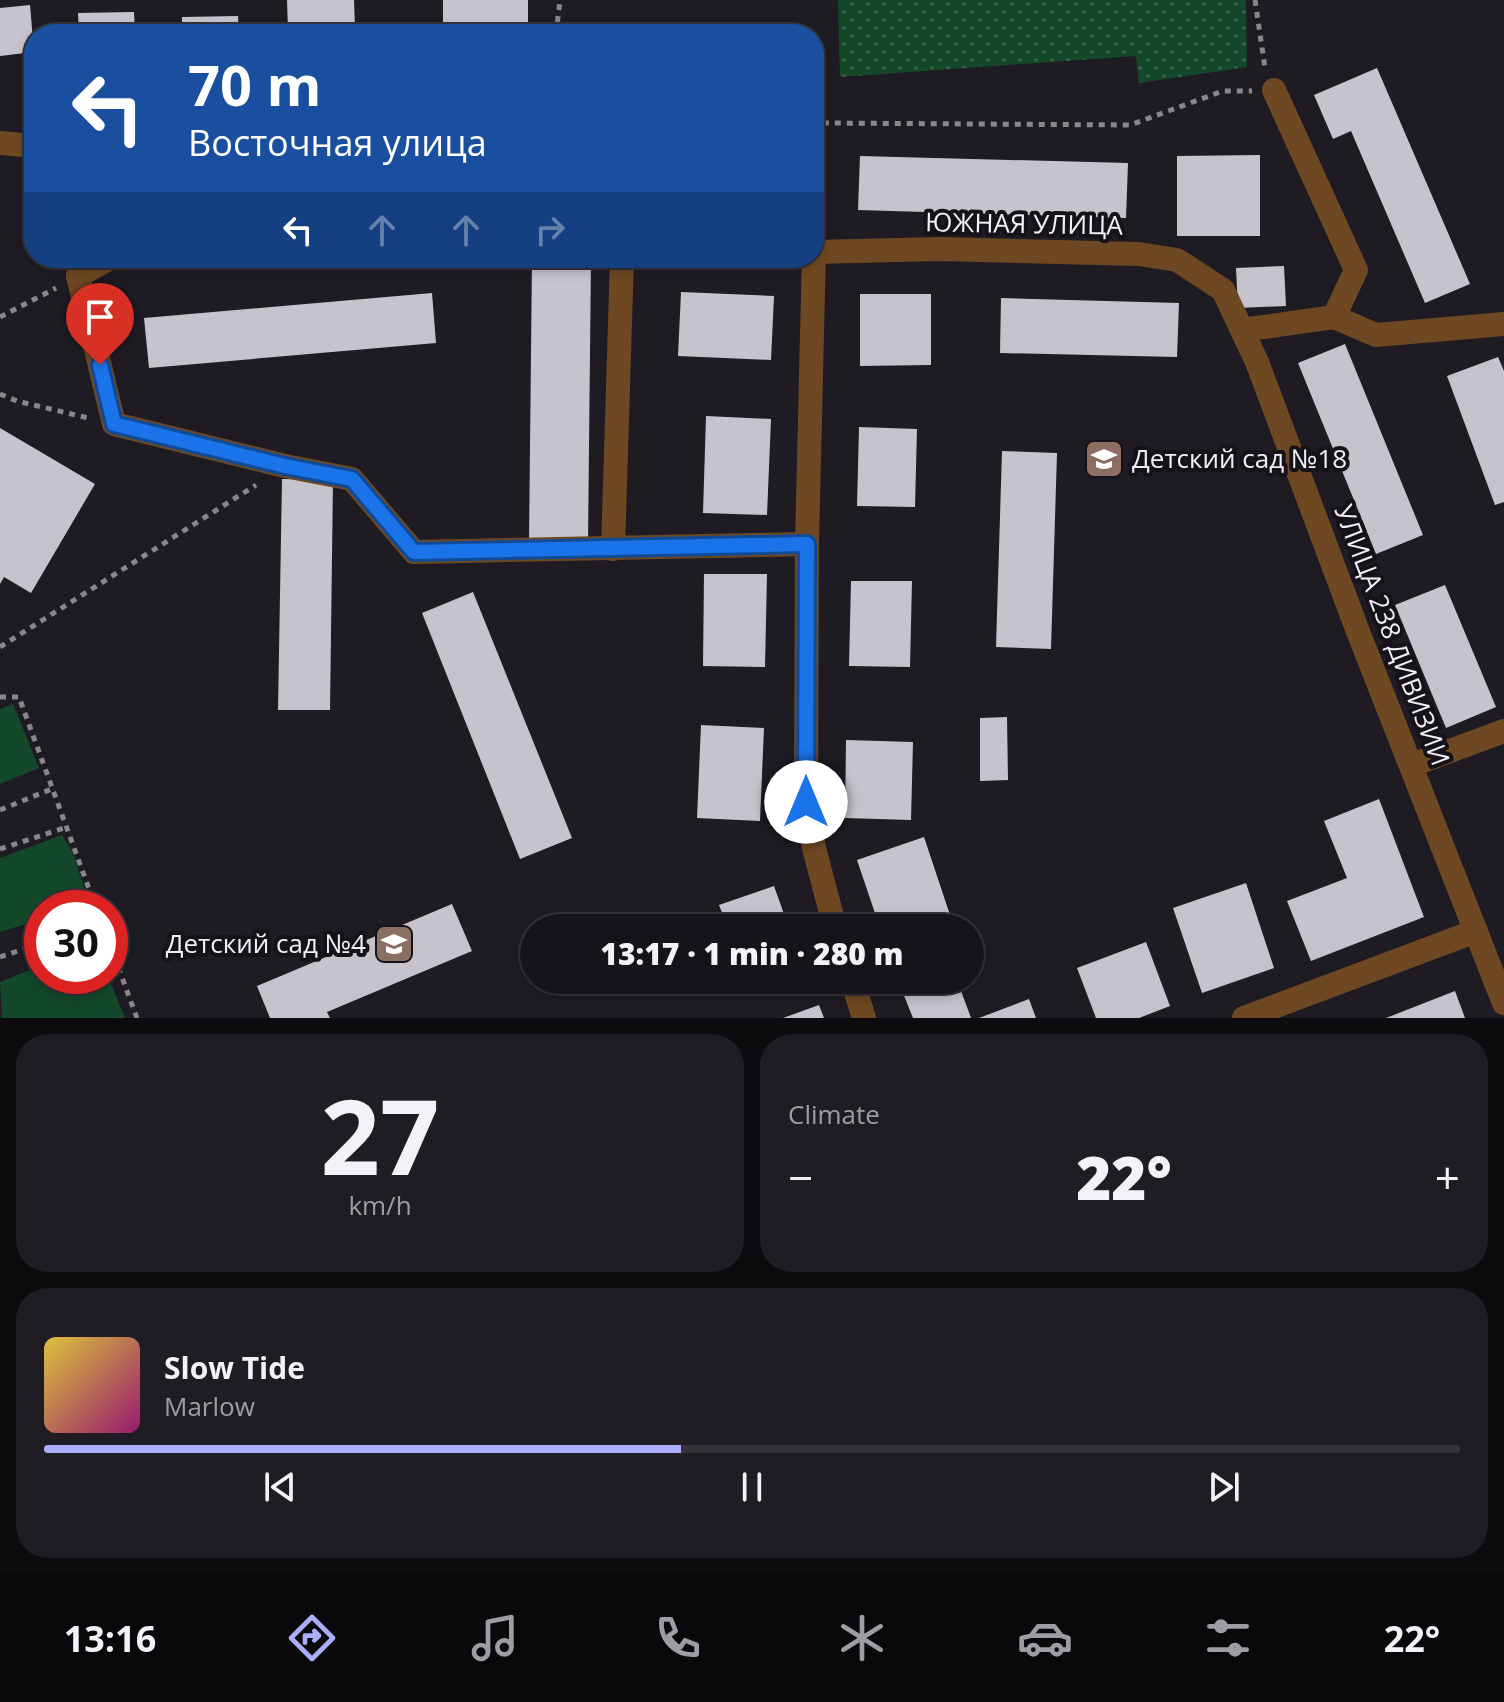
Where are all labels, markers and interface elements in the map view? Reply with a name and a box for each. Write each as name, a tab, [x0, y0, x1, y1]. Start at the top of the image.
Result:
text: 70 m	[188, 46, 322, 122]
icon: left	[56, 56, 160, 160]
text: Восточная улица	[188, 118, 487, 167]
street label: ЮЖНАЯ УЛИЦА	[925, 203, 1124, 243]
icon: left	[276, 208, 320, 252]
icon: ahead	[360, 208, 404, 252]
icon: ahead	[444, 208, 488, 252]
icon: right	[528, 208, 572, 252]
pin	[66, 283, 134, 365]
icon: arrive	[78, 295, 122, 339]
school or university icon: Детский сад №18	[1083, 438, 1125, 480]
place label: Детский сад №18	[1132, 440, 1347, 476]
street label: УЛИЦА 238 ДИВИЗИИ	[1327, 499, 1459, 770]
position arrow	[764, 760, 848, 844]
speed limit sign: 30	[24, 890, 128, 994]
school or university icon: Детский сад №4	[373, 923, 415, 965]
place label: Детский сад №4	[166, 925, 366, 961]
text: 13:17 · 1 min · 280 m	[600, 933, 904, 974]
text: 27	[321, 1064, 439, 1205]
text: Climate	[788, 1096, 880, 1132]
text: 22°	[1076, 1136, 1172, 1218]
text: −	[788, 1147, 813, 1207]
text: +	[1435, 1147, 1460, 1207]
text: km/h	[348, 1187, 412, 1223]
text: Slow Tide	[164, 1347, 305, 1388]
text: Marlow	[164, 1388, 255, 1424]
icon: previous	[258, 1465, 302, 1509]
icon: pause	[730, 1465, 774, 1509]
icon: next	[1202, 1465, 1246, 1509]
icon: directions	[284, 1610, 340, 1666]
icon: music	[467, 1610, 523, 1666]
icon: phone	[650, 1610, 706, 1666]
icon: climate	[834, 1610, 890, 1666]
icon: car	[1017, 1610, 1073, 1666]
icon: filters	[1200, 1610, 1256, 1666]
text: 13:16	[64, 1614, 156, 1663]
text: 22°	[1384, 1614, 1440, 1663]

